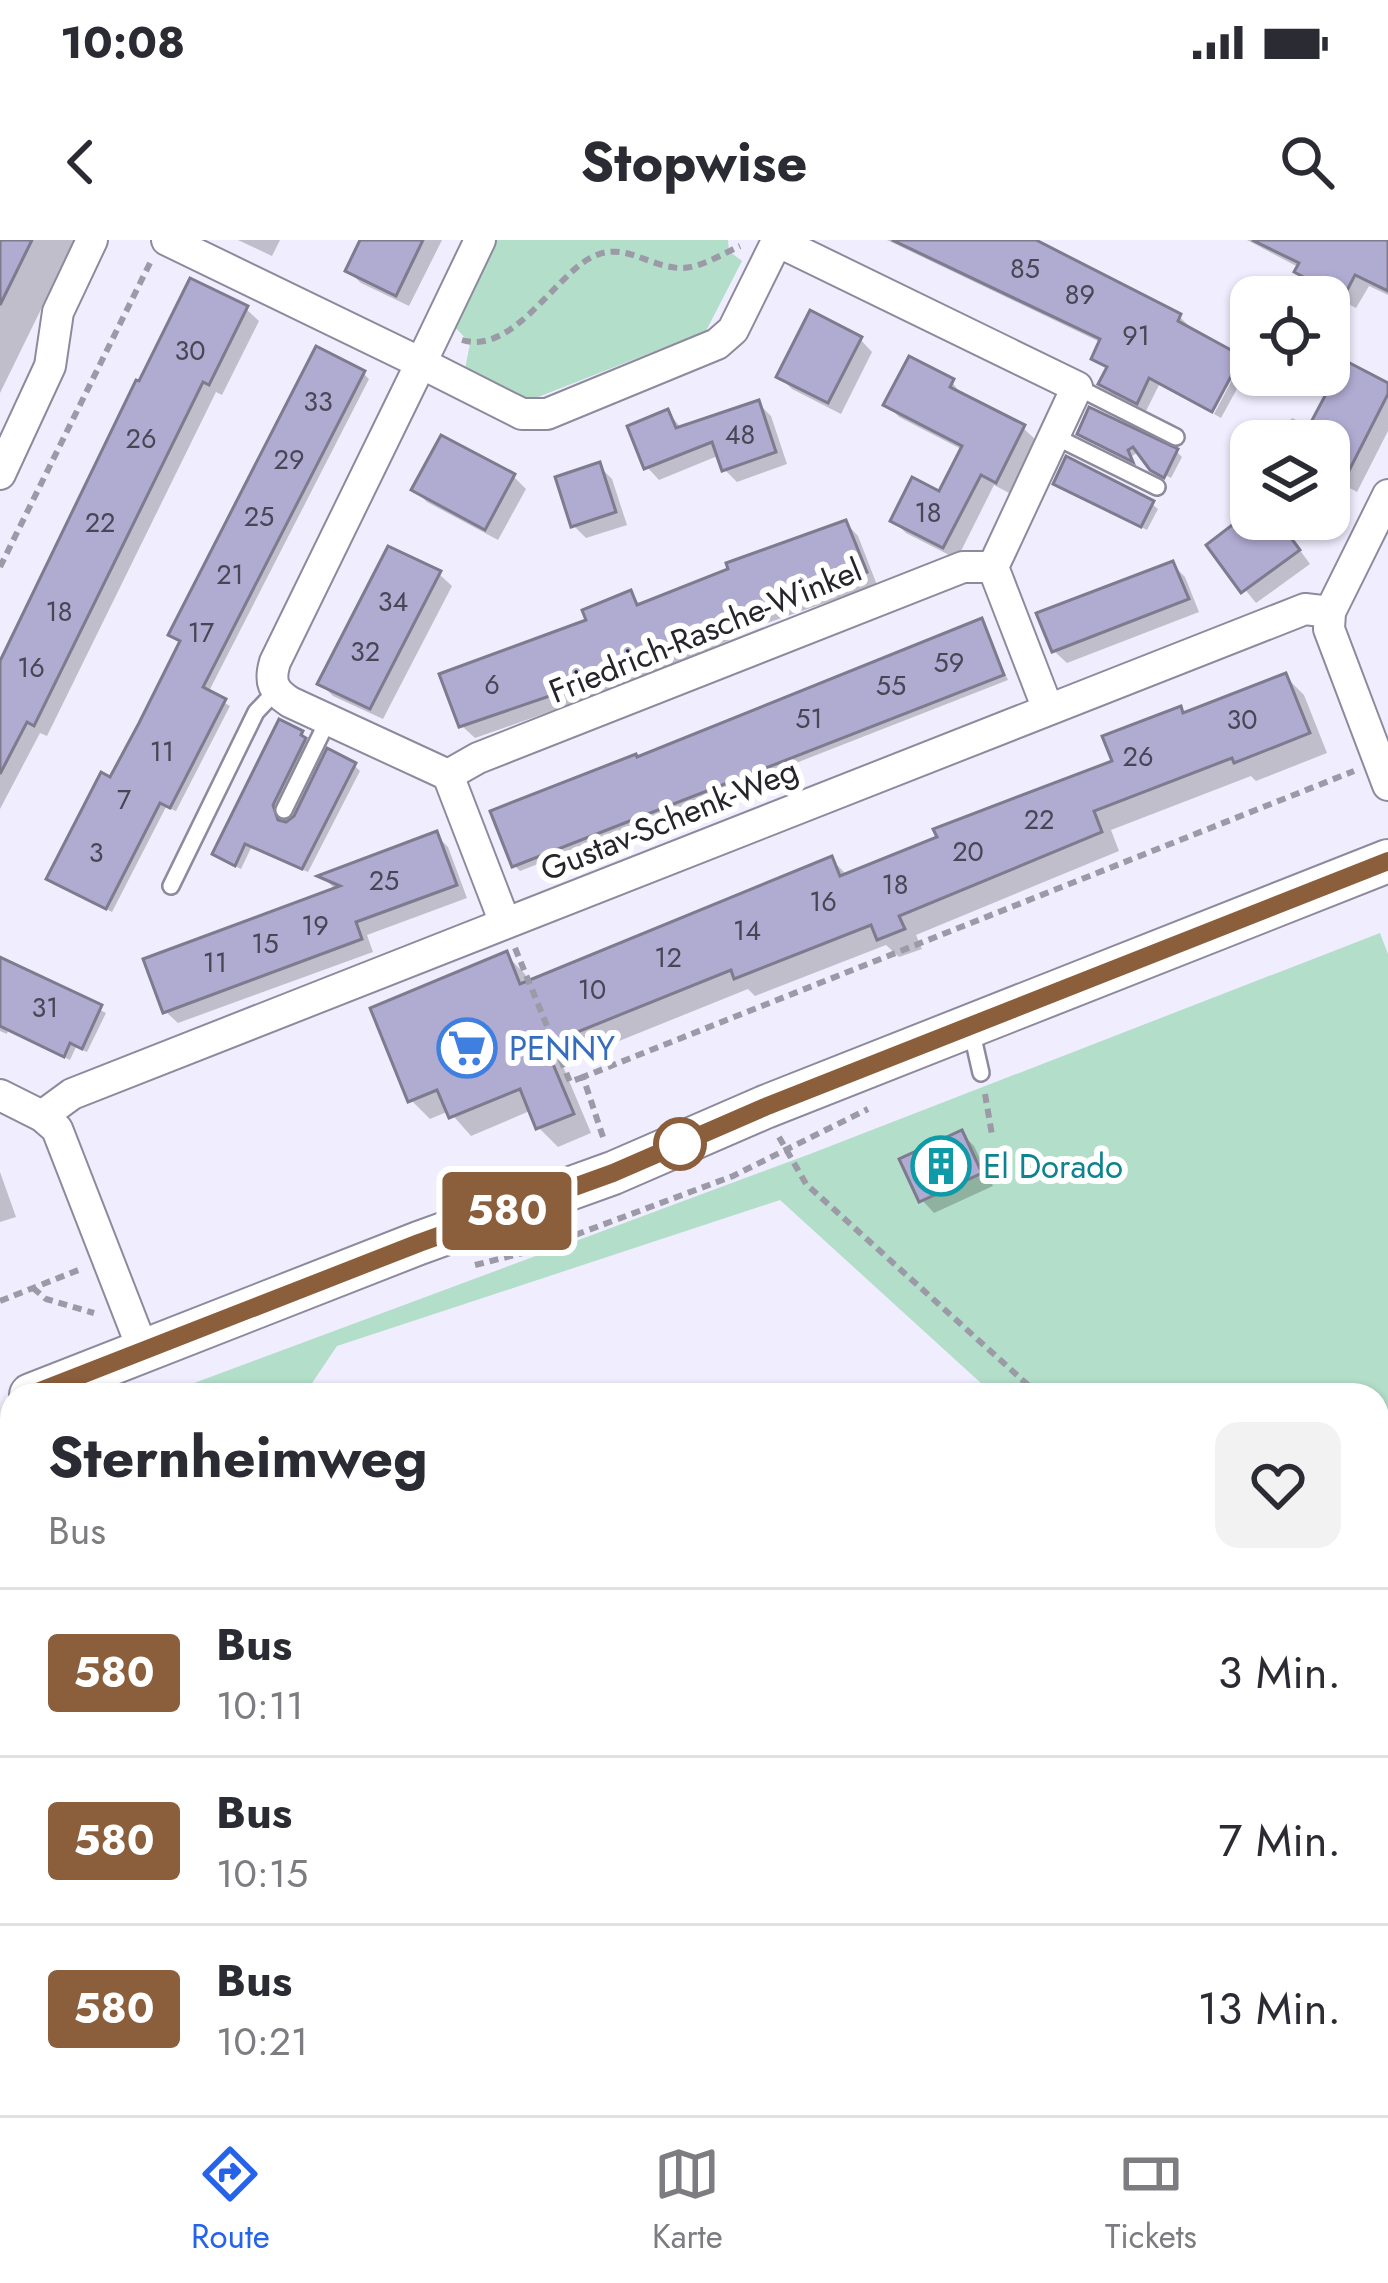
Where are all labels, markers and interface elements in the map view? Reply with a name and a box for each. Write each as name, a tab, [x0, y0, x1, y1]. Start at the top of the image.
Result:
text: 10:08	[60, 10, 185, 75]
text: Stopwise	[581, 123, 807, 201]
icon: back	[48, 129, 114, 195]
icon: search	[1274, 129, 1340, 195]
house number: 85	[1010, 249, 1040, 288]
house number: 89	[1065, 275, 1095, 314]
map controls	[1230, 276, 1350, 540]
button: locate	[1230, 276, 1350, 396]
house number: 91	[1122, 316, 1150, 355]
house number: 30	[175, 331, 205, 370]
house number: 33	[303, 382, 333, 421]
house number: 48	[725, 415, 755, 454]
house number: 26	[126, 419, 156, 458]
button: layers	[1230, 420, 1350, 540]
house number: 29	[274, 440, 304, 479]
house number: 18	[915, 493, 941, 532]
house number: 25	[244, 497, 274, 536]
house number: 22	[85, 503, 115, 542]
street label: Friedrich-Rasche-Winkel	[542, 546, 869, 715]
house number: 21	[216, 555, 244, 594]
house number: 34	[378, 582, 408, 621]
house number: 18	[46, 592, 72, 631]
house number: 17	[188, 613, 215, 652]
house number: 32	[350, 632, 380, 671]
house number: 59	[934, 643, 964, 682]
house number: 16	[17, 648, 45, 687]
house number: 6	[484, 665, 500, 704]
house number: 55	[876, 666, 906, 705]
house number: 51	[795, 699, 823, 738]
house number: 30	[1227, 700, 1257, 739]
house number: 11	[150, 732, 174, 771]
house number: 26	[1123, 737, 1153, 776]
street label: Gustav-Schenk-Weg	[533, 746, 805, 893]
house number: 7	[117, 780, 132, 819]
house number: 22	[1024, 800, 1054, 839]
house number: 20	[952, 832, 984, 871]
house number: 3	[89, 833, 103, 872]
house number: 25	[369, 861, 399, 900]
house number: 18	[882, 865, 908, 904]
house number: 16	[809, 882, 837, 921]
house number: 19	[301, 906, 329, 945]
house number: 14	[733, 911, 761, 950]
house number: 15	[251, 924, 279, 963]
house number: 12	[654, 938, 682, 977]
house number: 11	[203, 943, 227, 982]
house number: 10	[578, 970, 606, 1009]
house number: 31	[32, 988, 58, 1027]
supermarket icon: PENNY	[436, 1017, 498, 1079]
place label: PENNY	[509, 1025, 615, 1072]
unlabelled marker	[655, 1119, 705, 1169]
building icon: El Dorado	[910, 1135, 972, 1197]
place label: El Dorado	[983, 1143, 1123, 1190]
line badge: 580	[438, 1172, 576, 1250]
text: 580	[466, 1180, 548, 1241]
text: Sternheimweg	[48, 1416, 428, 1498]
button: heart	[1215, 1422, 1341, 1548]
text: Bus	[48, 1502, 106, 1559]
text: Bus	[216, 1612, 292, 1677]
text: 3 Min.	[1218, 1640, 1341, 1705]
text: 580	[73, 1642, 155, 1703]
text: 10:11	[216, 1677, 304, 1734]
text: Bus	[216, 1780, 292, 1845]
text: 7 Min.	[1219, 1808, 1341, 1873]
text: 580	[73, 1810, 155, 1871]
text: 10:15	[216, 1845, 308, 1902]
text: Bus	[216, 1948, 292, 2013]
text: 13 Min.	[1197, 1976, 1341, 2041]
text: 580	[73, 1978, 155, 2039]
text: 10:21	[216, 2013, 308, 2070]
tab: Route	[191, 2141, 270, 2260]
tab: Karte	[652, 2141, 723, 2260]
tab: Tickets	[1105, 2141, 1197, 2260]

